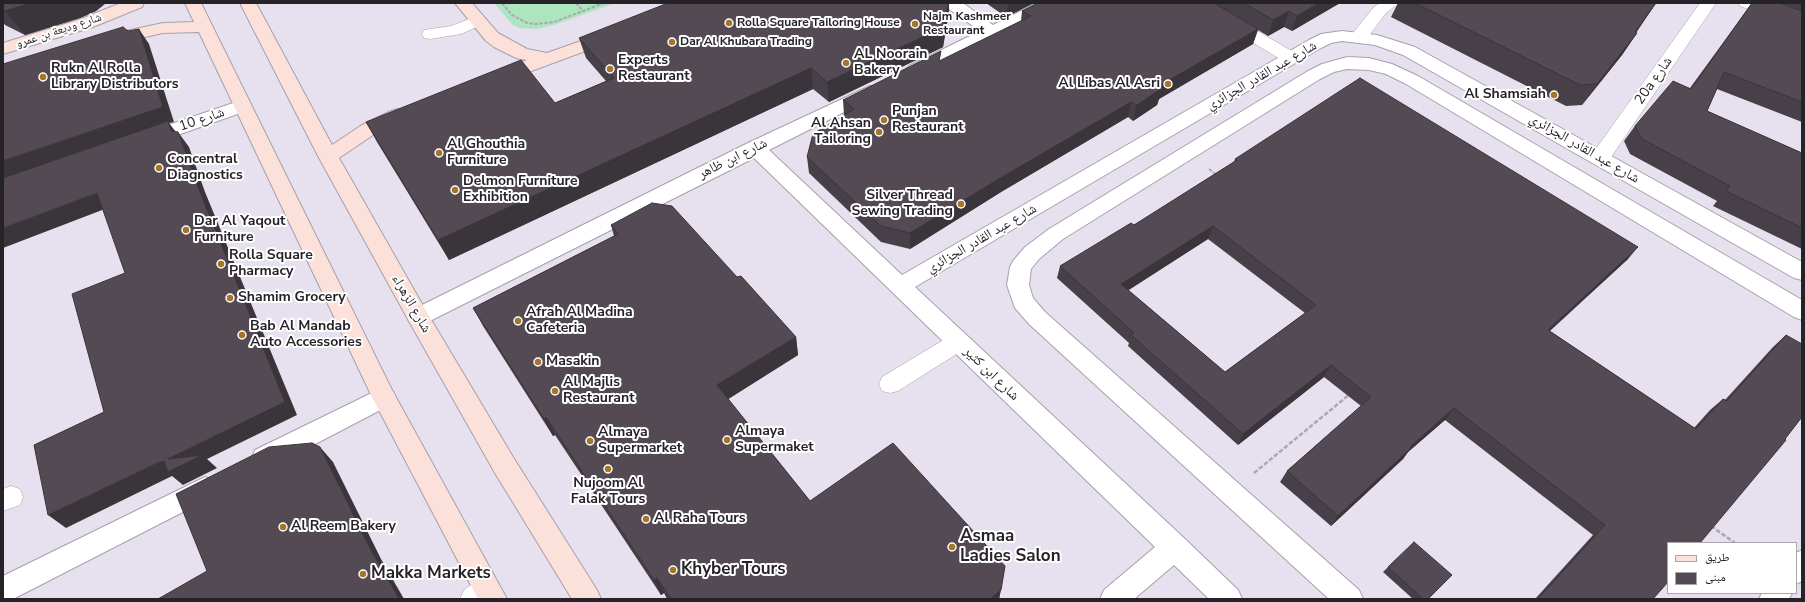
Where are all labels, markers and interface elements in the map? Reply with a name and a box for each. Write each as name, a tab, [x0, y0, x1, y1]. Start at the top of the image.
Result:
street label: شارع وديعة بن عمرو	[14, 10, 104, 52]
place label: Najm Kashmeer Restaurant	[923, 10, 1011, 38]
place label: Rolla Square Tailoring House	[737, 16, 900, 30]
marker: Rolla Square Tailoring House	[724, 18, 734, 28]
marker: Najm Kashmeer Restaurant	[910, 19, 920, 29]
place label: Dar Al Khubara Trading	[680, 35, 812, 49]
marker: Dar Al Khubara Trading	[667, 37, 677, 47]
street label: شارع عبد القادر الجزائري	[1204, 38, 1320, 114]
place label: AL Noorain Bakery	[854, 47, 927, 80]
place label: Experts Restaurant	[618, 53, 690, 86]
street label: 20a شارع	[1632, 54, 1676, 108]
marker: AL Noorain Bakery	[841, 58, 851, 68]
place label: Rukn Al Rolla Library Distributors	[51, 61, 179, 94]
marker: Experts Restaurant	[605, 64, 615, 74]
marker: Rukn Al Rolla Library Distributors	[38, 72, 48, 82]
place label: Al Libas Al Asri	[1058, 76, 1160, 92]
marker: Al Libas Al Asri	[1163, 79, 1173, 89]
place label: Al Shamsiah	[1464, 87, 1546, 103]
marker: Al Shamsiah	[1549, 90, 1559, 100]
street label: شارع 10	[177, 104, 227, 136]
place label: Punjan Restaurant	[892, 104, 964, 136]
street label: شارع عبد القادر الجزائري	[1526, 111, 1642, 187]
marker: Punjan Restaurant	[879, 115, 889, 125]
place label: Al Ahsan Tailoring	[811, 116, 871, 148]
marker: Al Ahsan Tailoring	[874, 127, 884, 137]
street label: شارع ابن ظاهر	[696, 135, 770, 183]
place label: Al Ghouthia Furniture	[447, 137, 525, 170]
marker: Al Ghouthia Furniture	[434, 148, 444, 158]
place label: Concentral Diagnostics	[167, 152, 243, 184]
marker: Concentral Diagnostics	[154, 163, 164, 173]
place label: Delmon Furniture Exhibition	[463, 174, 578, 206]
marker: Delmon Furniture Exhibition	[450, 185, 460, 195]
place label: Silver Thread Sewing Trading	[851, 188, 953, 220]
marker: Silver Thread Sewing Trading	[956, 199, 966, 209]
street label: شارع عبد القادر الجزائري	[924, 201, 1040, 277]
place label: Dar Al Yaqout Furniture	[194, 214, 285, 246]
marker: Dar Al Yaqout Furniture	[181, 225, 191, 235]
place label: Rolla Square Pharmacy	[229, 248, 313, 280]
marker: Rolla Square Pharmacy	[216, 259, 226, 269]
street label: شارع الزهراء	[388, 272, 434, 336]
place label: Shamim Grocery	[238, 290, 346, 306]
marker: Shamim Grocery	[225, 293, 235, 303]
place label: Afrah Al Madina Cafeteria	[526, 305, 633, 338]
marker: Afrah Al Madina Cafeteria	[513, 316, 523, 326]
place label: Bab Al Mandab Auto Accessories	[250, 319, 362, 352]
marker: Bab Al Mandab Auto Accessories	[237, 330, 247, 340]
street label: شارع ابن كثير	[960, 343, 1022, 405]
place label: Masakin	[546, 354, 600, 370]
marker: Masakin	[533, 357, 543, 367]
place label: Al Majlis Restaurant	[563, 375, 635, 408]
marker: Al Majlis Restaurant	[550, 386, 560, 396]
place label: Almaya Supermaket	[735, 424, 814, 456]
place label: Almaya Supermarket	[598, 425, 682, 458]
marker: Almaya Supermaket	[722, 435, 732, 445]
marker: Almaya Supermarket	[585, 436, 595, 446]
marker: Nujoom Al Falak Tours	[603, 464, 613, 474]
place label: Nujoom Al Falak Tours	[571, 476, 645, 508]
place label: Al Raha Tours	[654, 511, 746, 527]
marker: Al Raha Tours	[641, 514, 651, 524]
place label: Al Reem Bakery	[291, 519, 396, 535]
marker: Al Reem Bakery	[278, 522, 288, 532]
place label: Asmaa Ladies Salon	[960, 527, 1061, 567]
marker: Asmaa Ladies Salon	[947, 542, 957, 552]
legend	[1667, 542, 1797, 594]
text: طريق	[1705, 549, 1730, 565]
place label: Khyber Tours	[681, 560, 785, 580]
place label: Makka Markets	[371, 564, 491, 584]
marker: Khyber Tours	[668, 565, 678, 575]
marker: Makka Markets	[358, 569, 368, 579]
text: مبنى	[1705, 569, 1726, 585]

